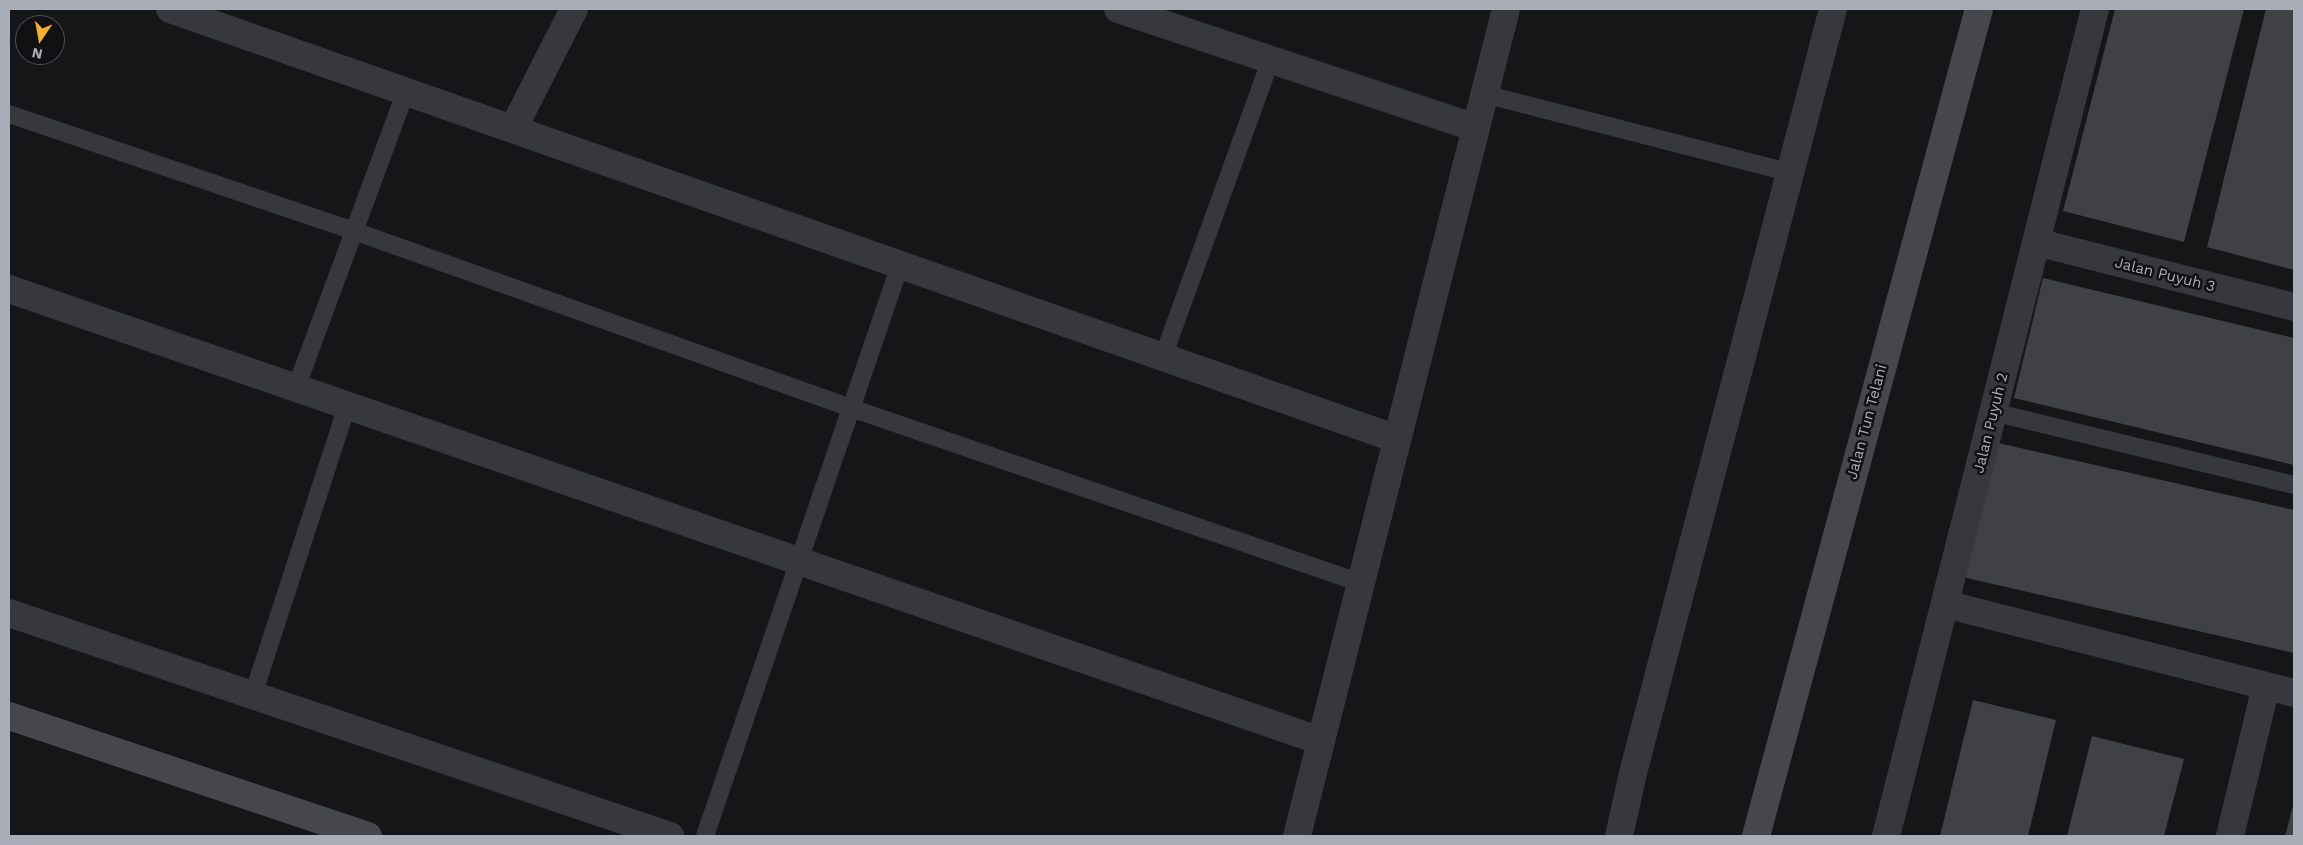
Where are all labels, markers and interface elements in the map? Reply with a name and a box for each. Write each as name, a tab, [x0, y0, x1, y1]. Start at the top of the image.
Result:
north arrow	[15, 15, 65, 65]
text: N	[30, 45, 44, 63]
street label: Jalan Puyuh 3	[2113, 254, 2217, 296]
street label: Jalan Tun Telani	[1843, 363, 1891, 481]
street label: Jalan Puyuh 2	[1970, 371, 2012, 475]

